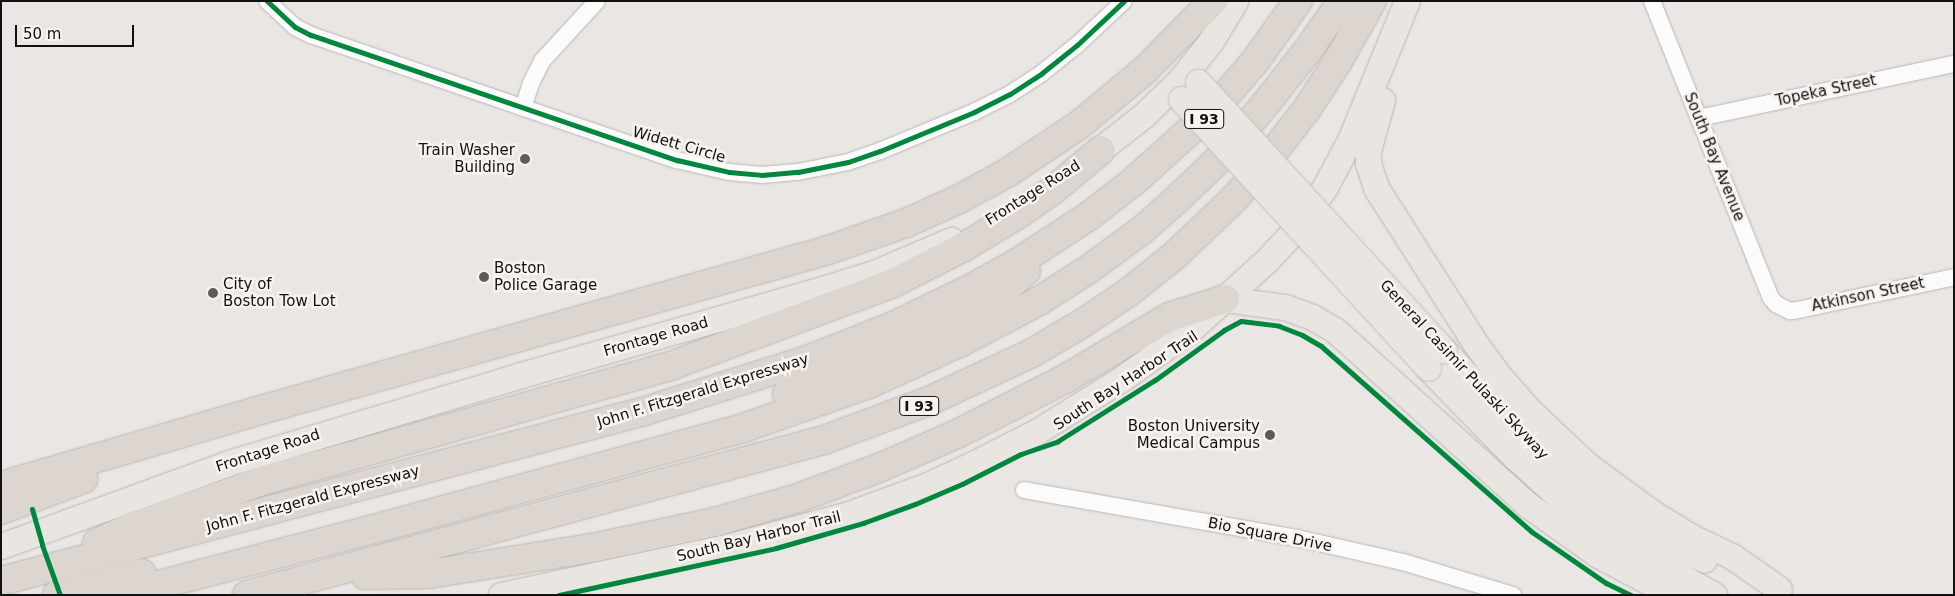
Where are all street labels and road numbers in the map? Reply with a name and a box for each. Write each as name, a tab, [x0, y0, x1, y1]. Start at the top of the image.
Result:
street label: Topeka Street	[1774, 72, 1878, 110]
street label: South Bay Avenue	[1680, 90, 1748, 224]
road number: I 93	[1184, 108, 1224, 130]
street label: Widett Circle	[630, 123, 728, 167]
street label: Frontage Road	[982, 157, 1084, 229]
street label: Atkinson Street	[1810, 274, 1926, 316]
street label: General Casimir Pulaski Skyway	[1376, 276, 1552, 464]
street label: Frontage Road	[601, 313, 711, 361]
street label: South Bay Harbor Trail	[1050, 328, 1202, 434]
street label: John F. Fitzgerald Expressway	[595, 350, 811, 432]
road number: I 93	[899, 394, 939, 418]
street label: Frontage Road	[214, 426, 322, 476]
street label: John F. Fitzgerald Expressway	[204, 462, 422, 536]
street label: South Bay Harbor Trail	[675, 508, 843, 566]
street label: Bio Square Drive	[1206, 514, 1334, 556]

